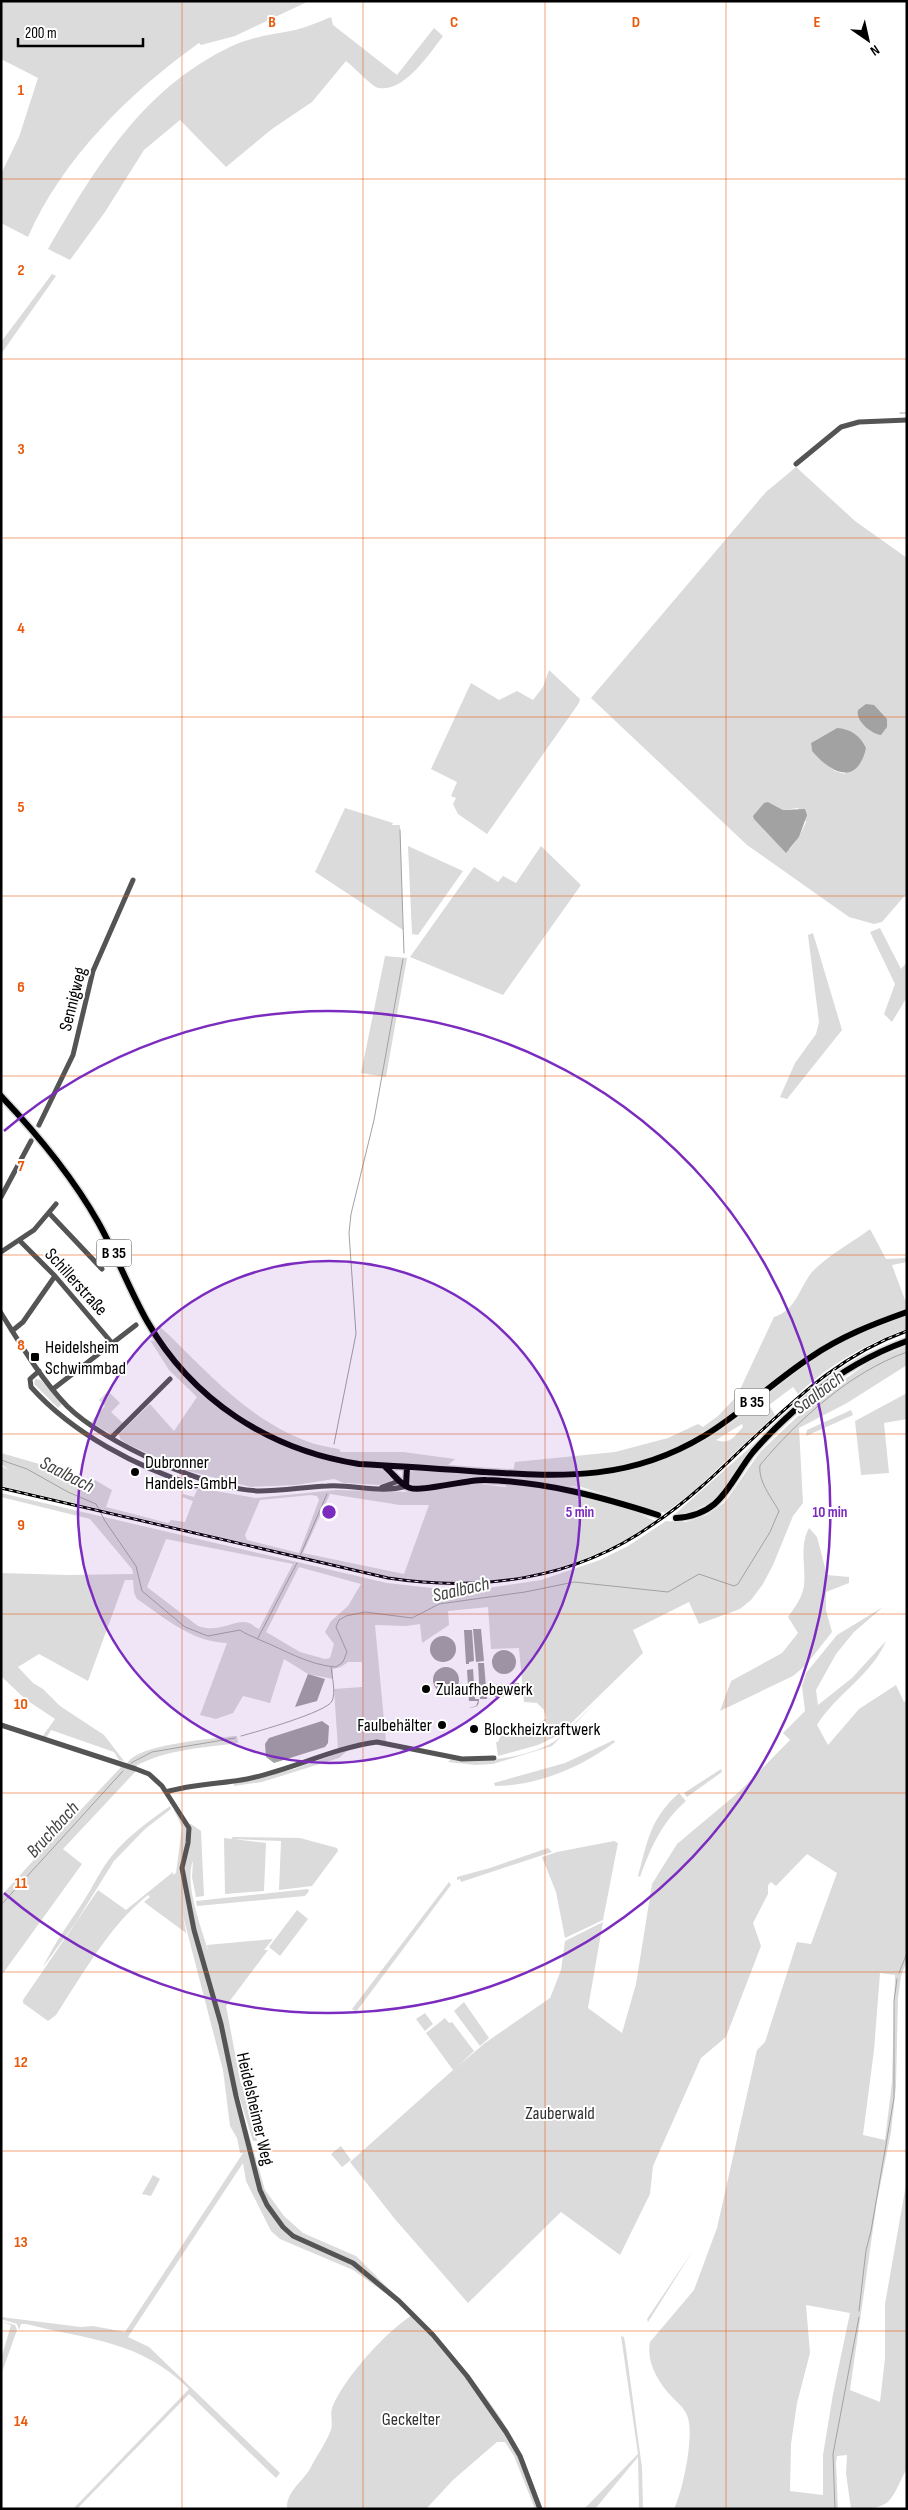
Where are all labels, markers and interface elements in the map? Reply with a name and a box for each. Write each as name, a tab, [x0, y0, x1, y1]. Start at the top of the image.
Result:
text: B	[268, 13, 276, 32]
text: C	[450, 13, 458, 32]
text: D	[632, 13, 640, 32]
text: E	[814, 13, 821, 32]
scale bar	[18, 15, 142, 47]
north arrow	[843, 15, 893, 65]
text: 200 m	[25, 24, 57, 43]
text: N	[867, 41, 883, 60]
text: 1	[18, 81, 25, 100]
text: 2	[17, 261, 25, 280]
text: 3	[17, 440, 25, 459]
text: 4	[17, 619, 25, 638]
text: 5	[17, 798, 25, 817]
street label: Sennigweg	[55, 965, 91, 1033]
text: 6	[17, 978, 25, 997]
text: 7	[18, 1157, 25, 1176]
road number: B 35	[96, 1240, 132, 1266]
street label: Schillerstraße	[40, 1244, 112, 1320]
text: 8	[17, 1336, 25, 1355]
place label: Heidelsheim Schwimmbad	[45, 1337, 126, 1379]
marker: Heidelsheim Schwimmbad	[29, 1351, 41, 1363]
water label: Saalbach	[789, 1366, 849, 1420]
road number: B 35	[734, 1388, 770, 1415]
water label: Saalbach	[36, 1452, 98, 1498]
place label: Dubronner Handels-GmbH	[145, 1452, 237, 1494]
marker: Dubronner Handels-GmbH	[129, 1466, 141, 1478]
centre of rings	[320, 1503, 338, 1521]
text: 5 min	[566, 1503, 594, 1522]
text: 10 min	[812, 1503, 848, 1522]
text: 9	[17, 1516, 25, 1535]
water label: Saalbach	[430, 1572, 492, 1608]
place label: Zulaufhebewerk	[436, 1679, 533, 1700]
marker: Zulaufhebewerk	[420, 1683, 432, 1695]
text: 10	[14, 1695, 28, 1714]
place label: Faulbehälter	[357, 1715, 432, 1736]
marker: Faulbehälter	[436, 1719, 448, 1731]
place label: Blockheizkraftwerk	[484, 1719, 600, 1740]
marker: Blockheizkraftwerk	[468, 1723, 480, 1735]
water label: Bruchbach	[22, 1797, 84, 1863]
text: 11	[15, 1874, 28, 1893]
street label: Heidelsheimer Weg	[232, 2051, 278, 2167]
text: 12	[14, 2053, 28, 2072]
park label: Zauberwald	[525, 2103, 595, 2124]
text: 13	[14, 2233, 28, 2252]
park label: Geckelter	[382, 2409, 440, 2430]
text: 14	[14, 2412, 28, 2431]

